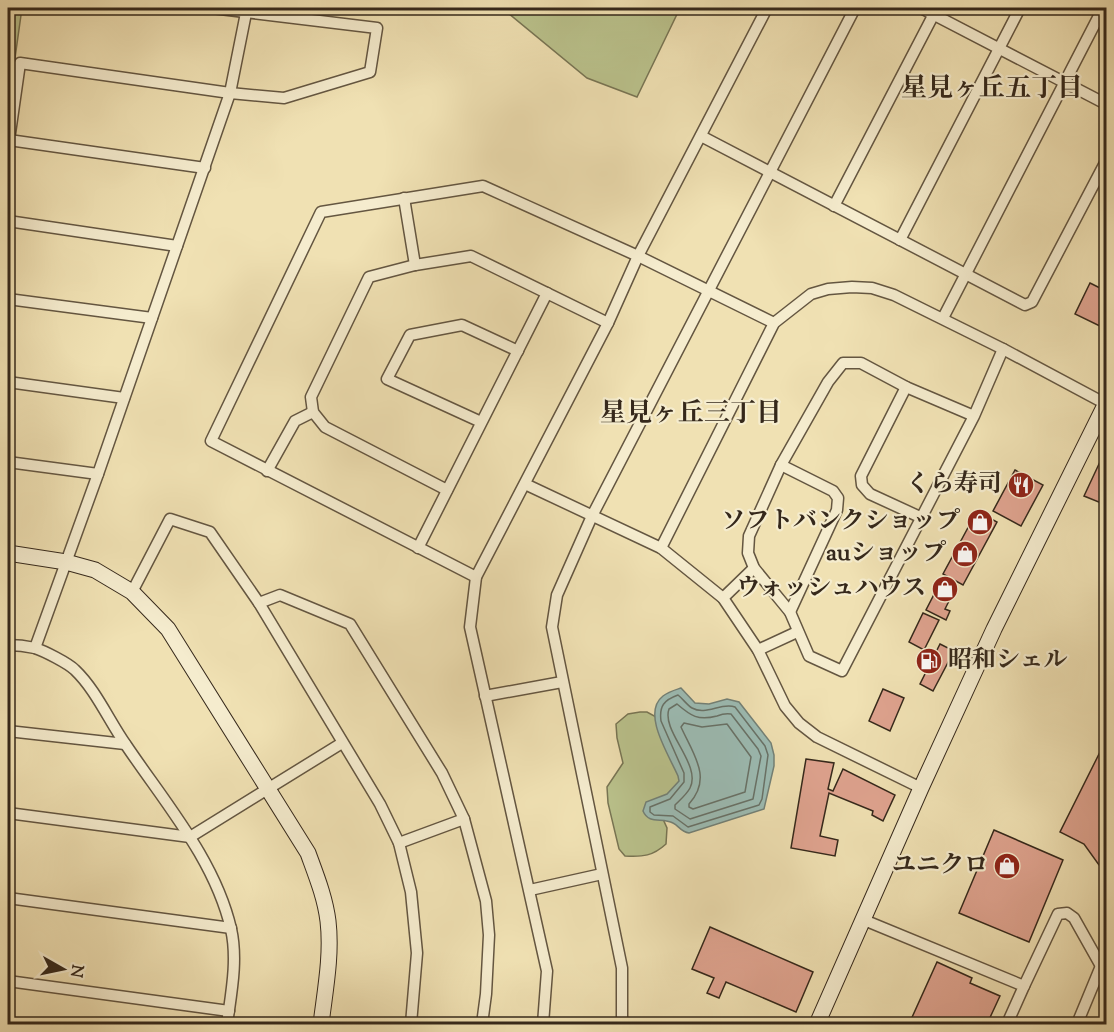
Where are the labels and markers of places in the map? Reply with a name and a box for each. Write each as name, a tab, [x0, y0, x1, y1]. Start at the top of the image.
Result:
place label: くら寿司	[906, 468, 1002, 502]
restaurant icon: くら寿司	[1006, 470, 1036, 500]
place label: ソフトバンクショップ	[721, 505, 961, 539]
shop icon: ソフトバンクショップ	[965, 507, 995, 537]
place label: auショップ	[826, 537, 947, 571]
shop icon: auショップ	[950, 539, 980, 569]
place label: ウォッシュハウス	[736, 572, 926, 606]
shop icon: ウォッシュハウス	[930, 574, 960, 604]
place label: 昭和シェル	[948, 644, 1068, 678]
fuel station icon: 昭和シェル	[914, 646, 944, 676]
place label: ユニクロ	[892, 849, 988, 883]
shop icon: ユニクロ	[992, 851, 1022, 881]

